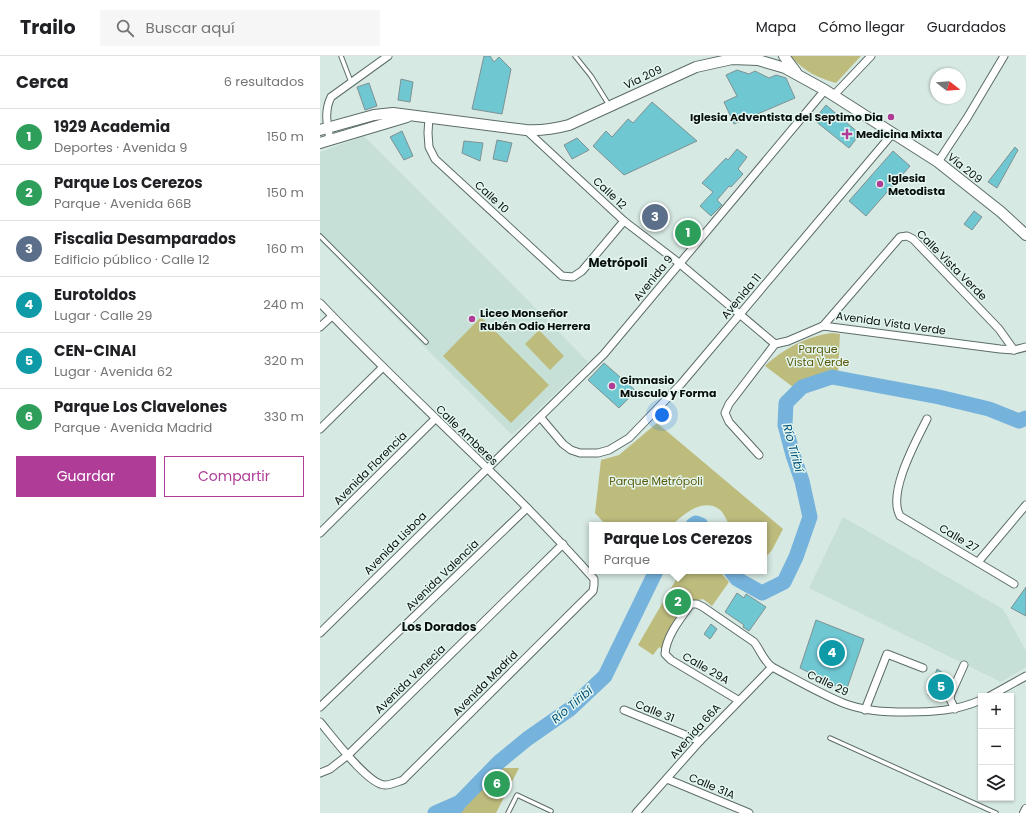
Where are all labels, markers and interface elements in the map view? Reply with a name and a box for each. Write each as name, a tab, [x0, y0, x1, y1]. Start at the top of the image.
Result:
search box	[100, 10, 380, 46]
text: Trailo	[20, 14, 76, 41]
icon: search	[114, 17, 136, 39]
text: Buscar aquí	[146, 17, 235, 38]
text: Mapa	[756, 17, 796, 37]
text: Cómo llegar	[818, 17, 905, 37]
text: Guardados	[927, 17, 1006, 37]
street label: Vía 209	[621, 61, 665, 93]
north arrow	[930, 68, 966, 104]
text: Cerca	[16, 70, 69, 94]
text: 6 resultados	[224, 72, 304, 91]
place label: Iglesia Adventista del Septimo Dia	[690, 109, 883, 125]
marker: Iglesia Adventista del Septimo Dia	[886, 112, 896, 122]
text: 1929 Academia	[54, 116, 170, 137]
place label: Medicina Mixta	[856, 126, 942, 142]
text: 1	[27, 127, 31, 146]
text: 150 m	[267, 127, 304, 146]
marker: Medicina Mixta	[841, 128, 853, 140]
text: Deportes · Avenida 9	[54, 138, 187, 157]
street label: Vía 209	[944, 149, 986, 187]
place label: Iglesia Metodista	[888, 170, 945, 199]
text: Parque Los Cerezos	[54, 172, 203, 193]
street label: Calle 12	[590, 173, 630, 213]
street label: Calle 10	[471, 177, 513, 217]
marker: Iglesia Metodista	[875, 179, 885, 189]
text: 2	[25, 183, 33, 202]
text: 150 m	[267, 183, 304, 202]
text: Parque · Avenida 66B	[54, 194, 191, 213]
pin: 3	[642, 202, 668, 232]
pin: 1	[675, 218, 701, 248]
street label: Calle Vista Verde	[913, 226, 991, 304]
text: Fiscalia Desamparados	[54, 228, 236, 249]
text: 3	[25, 239, 33, 258]
text: 160 m	[267, 239, 304, 258]
text: Edificio público · Calle 12	[54, 250, 210, 269]
street label: Avenida 9	[630, 252, 677, 304]
district label: Metrópoli	[589, 254, 647, 271]
street label: Avenida 11	[717, 270, 765, 322]
text: Eurotoldos	[54, 284, 136, 305]
text: 4	[25, 295, 33, 314]
text: 240 m	[263, 295, 304, 314]
place label: Liceo Monseñor Rubén Odio Herrera	[480, 305, 590, 334]
text: Lugar · Calle 29	[54, 306, 152, 325]
street label: Avenida Vista Verde	[835, 307, 947, 339]
marker: Liceo Monseñor Rubén Odio Herrera	[467, 314, 477, 324]
text: CEN-CINAI	[54, 340, 136, 361]
park label: Parque Vista Verde	[787, 341, 850, 370]
text: 5	[25, 351, 33, 370]
text: 320 m	[264, 351, 304, 370]
text: Lugar · Avenida 62	[54, 362, 172, 381]
place label: Gimnasio Musculo y Forma	[620, 372, 716, 401]
marker: Gimnasio Musculo y Forma	[607, 381, 617, 391]
text: Parque Los Clavelones	[54, 396, 227, 417]
street label: Calle Amberes	[432, 401, 502, 469]
your location	[652, 405, 672, 425]
text: 6	[25, 407, 33, 426]
text: 330 m	[264, 407, 304, 426]
text: Parque · Avenida Madrid	[54, 418, 212, 437]
water label: Río Tiribí	[779, 422, 808, 475]
street label: Avenida Florencia	[330, 428, 410, 508]
button: Guardar	[16, 456, 156, 497]
button: Compartir	[164, 456, 304, 497]
park label: Parque Metrópoli	[609, 473, 703, 489]
street label: Avenida Lisboa	[360, 508, 430, 578]
street label: Calle 27	[936, 520, 982, 556]
popup	[589, 522, 767, 574]
text: Parque Los Cerezos	[604, 528, 752, 549]
street label: Avenida Valencia	[402, 536, 482, 614]
text: Parque	[604, 550, 650, 569]
pin: 2	[665, 587, 691, 617]
district label: Los Dorados	[402, 618, 477, 635]
pin: 4	[819, 638, 845, 668]
street label: Avenida Venecia	[371, 641, 449, 717]
street label: Avenida Madrid	[449, 647, 521, 719]
street label: Calle 29A	[680, 648, 733, 688]
street label: Calle 29	[805, 666, 851, 700]
pin: 5	[928, 672, 954, 702]
water label: Río Tiribí	[547, 682, 597, 727]
map controls	[978, 693, 1014, 801]
button: +	[978, 693, 1014, 729]
street label: Calle 31	[633, 696, 677, 726]
street label: Avenida 66A	[666, 699, 725, 762]
button: −	[978, 729, 1014, 765]
button: layers	[978, 765, 1014, 801]
pin: 6	[484, 769, 510, 799]
street label: Calle 31A	[687, 769, 738, 803]

